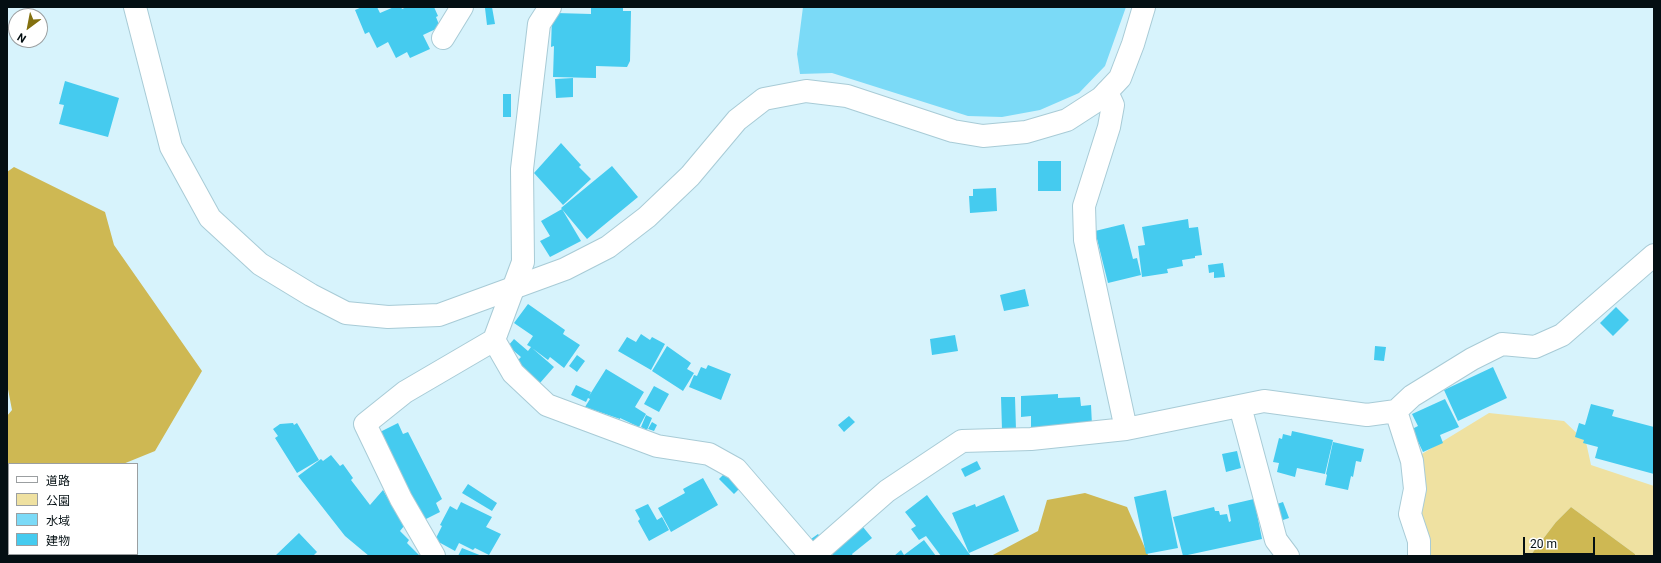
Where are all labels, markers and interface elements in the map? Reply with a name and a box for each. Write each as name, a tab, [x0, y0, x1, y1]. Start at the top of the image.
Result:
north arrow	[8, 8, 48, 48]
text: N	[15, 30, 29, 45]
legend	[8, 463, 138, 555]
text: 道路	[46, 474, 70, 488]
text: 公園	[46, 494, 70, 508]
text: 水域	[46, 514, 70, 528]
scale bar	[1525, 529, 1597, 555]
text: 建物	[46, 534, 70, 548]
text: 20 m	[1530, 537, 1557, 551]

